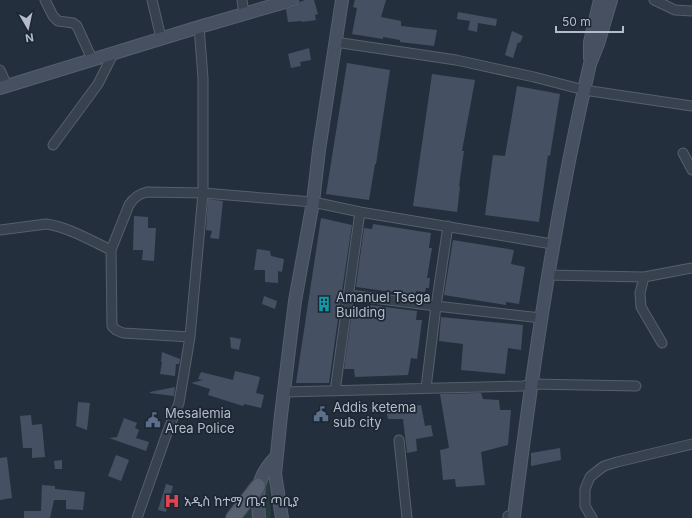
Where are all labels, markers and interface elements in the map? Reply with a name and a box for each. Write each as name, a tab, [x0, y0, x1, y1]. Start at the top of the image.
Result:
north arrow	[8, 8, 48, 48]
scale bar	[556, 8, 623, 34]
text: 50 m	[562, 14, 591, 29]
text: N	[24, 30, 35, 45]
place label: Amanuel Tsega Building	[336, 289, 431, 320]
building icon: Amanuel Tsega Building	[315, 295, 333, 313]
place label: Addis ketema sub city	[333, 399, 416, 430]
place label: Mesalemia Area Police	[165, 405, 235, 436]
public building icon: Addis ketema sub city	[312, 405, 330, 423]
public building icon: Mesalemia Area Police	[144, 411, 162, 429]
hospital icon: አዲስ ከተማ ጤና ጣቢያ	[163, 492, 181, 510]
place label: አዲስ ከተማ ጤና ጣቢያ	[184, 493, 299, 509]

